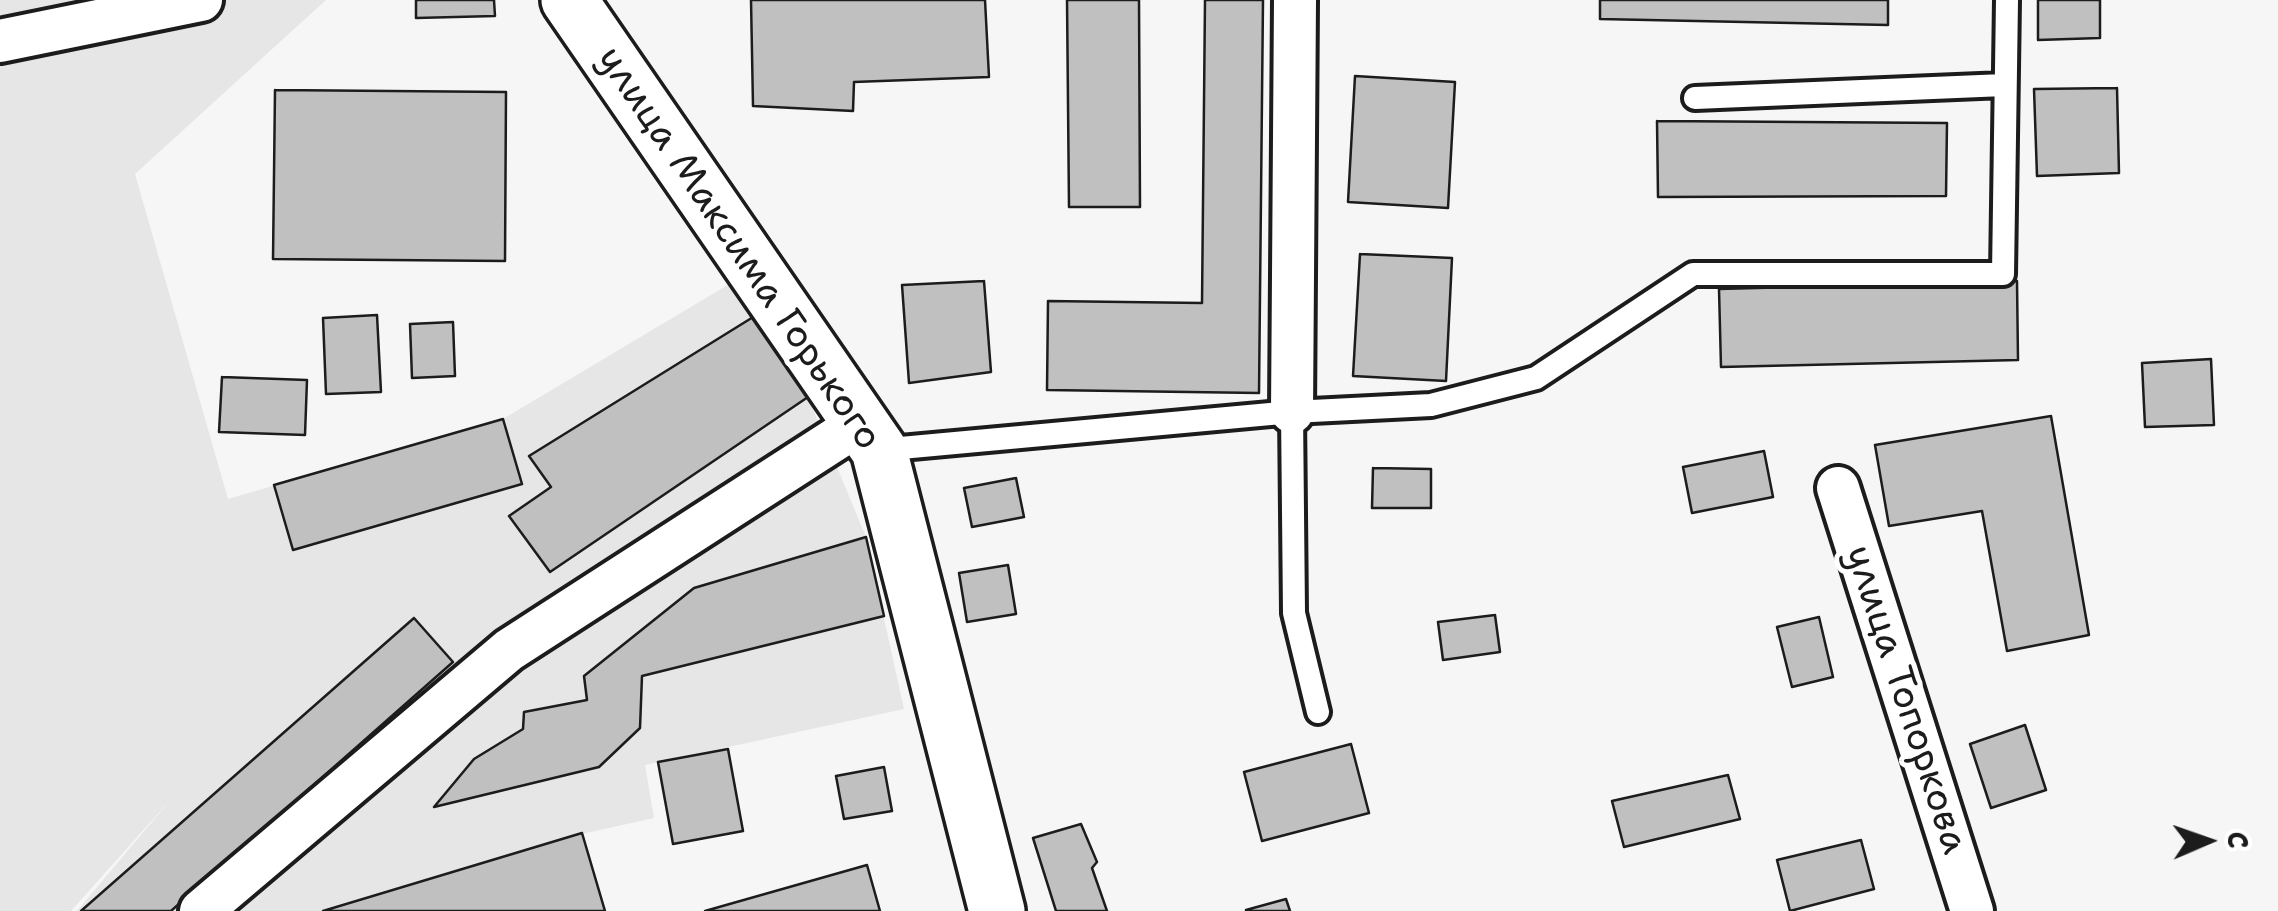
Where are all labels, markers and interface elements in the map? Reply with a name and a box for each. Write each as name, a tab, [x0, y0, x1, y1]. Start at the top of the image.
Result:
street label: улица Максима Горького	[586, 39, 890, 459]
street label: улица Топоркова	[1834, 540, 1976, 860]
north arrow	[2158, 791, 2258, 891]
text: С	[2219, 831, 2257, 849]

